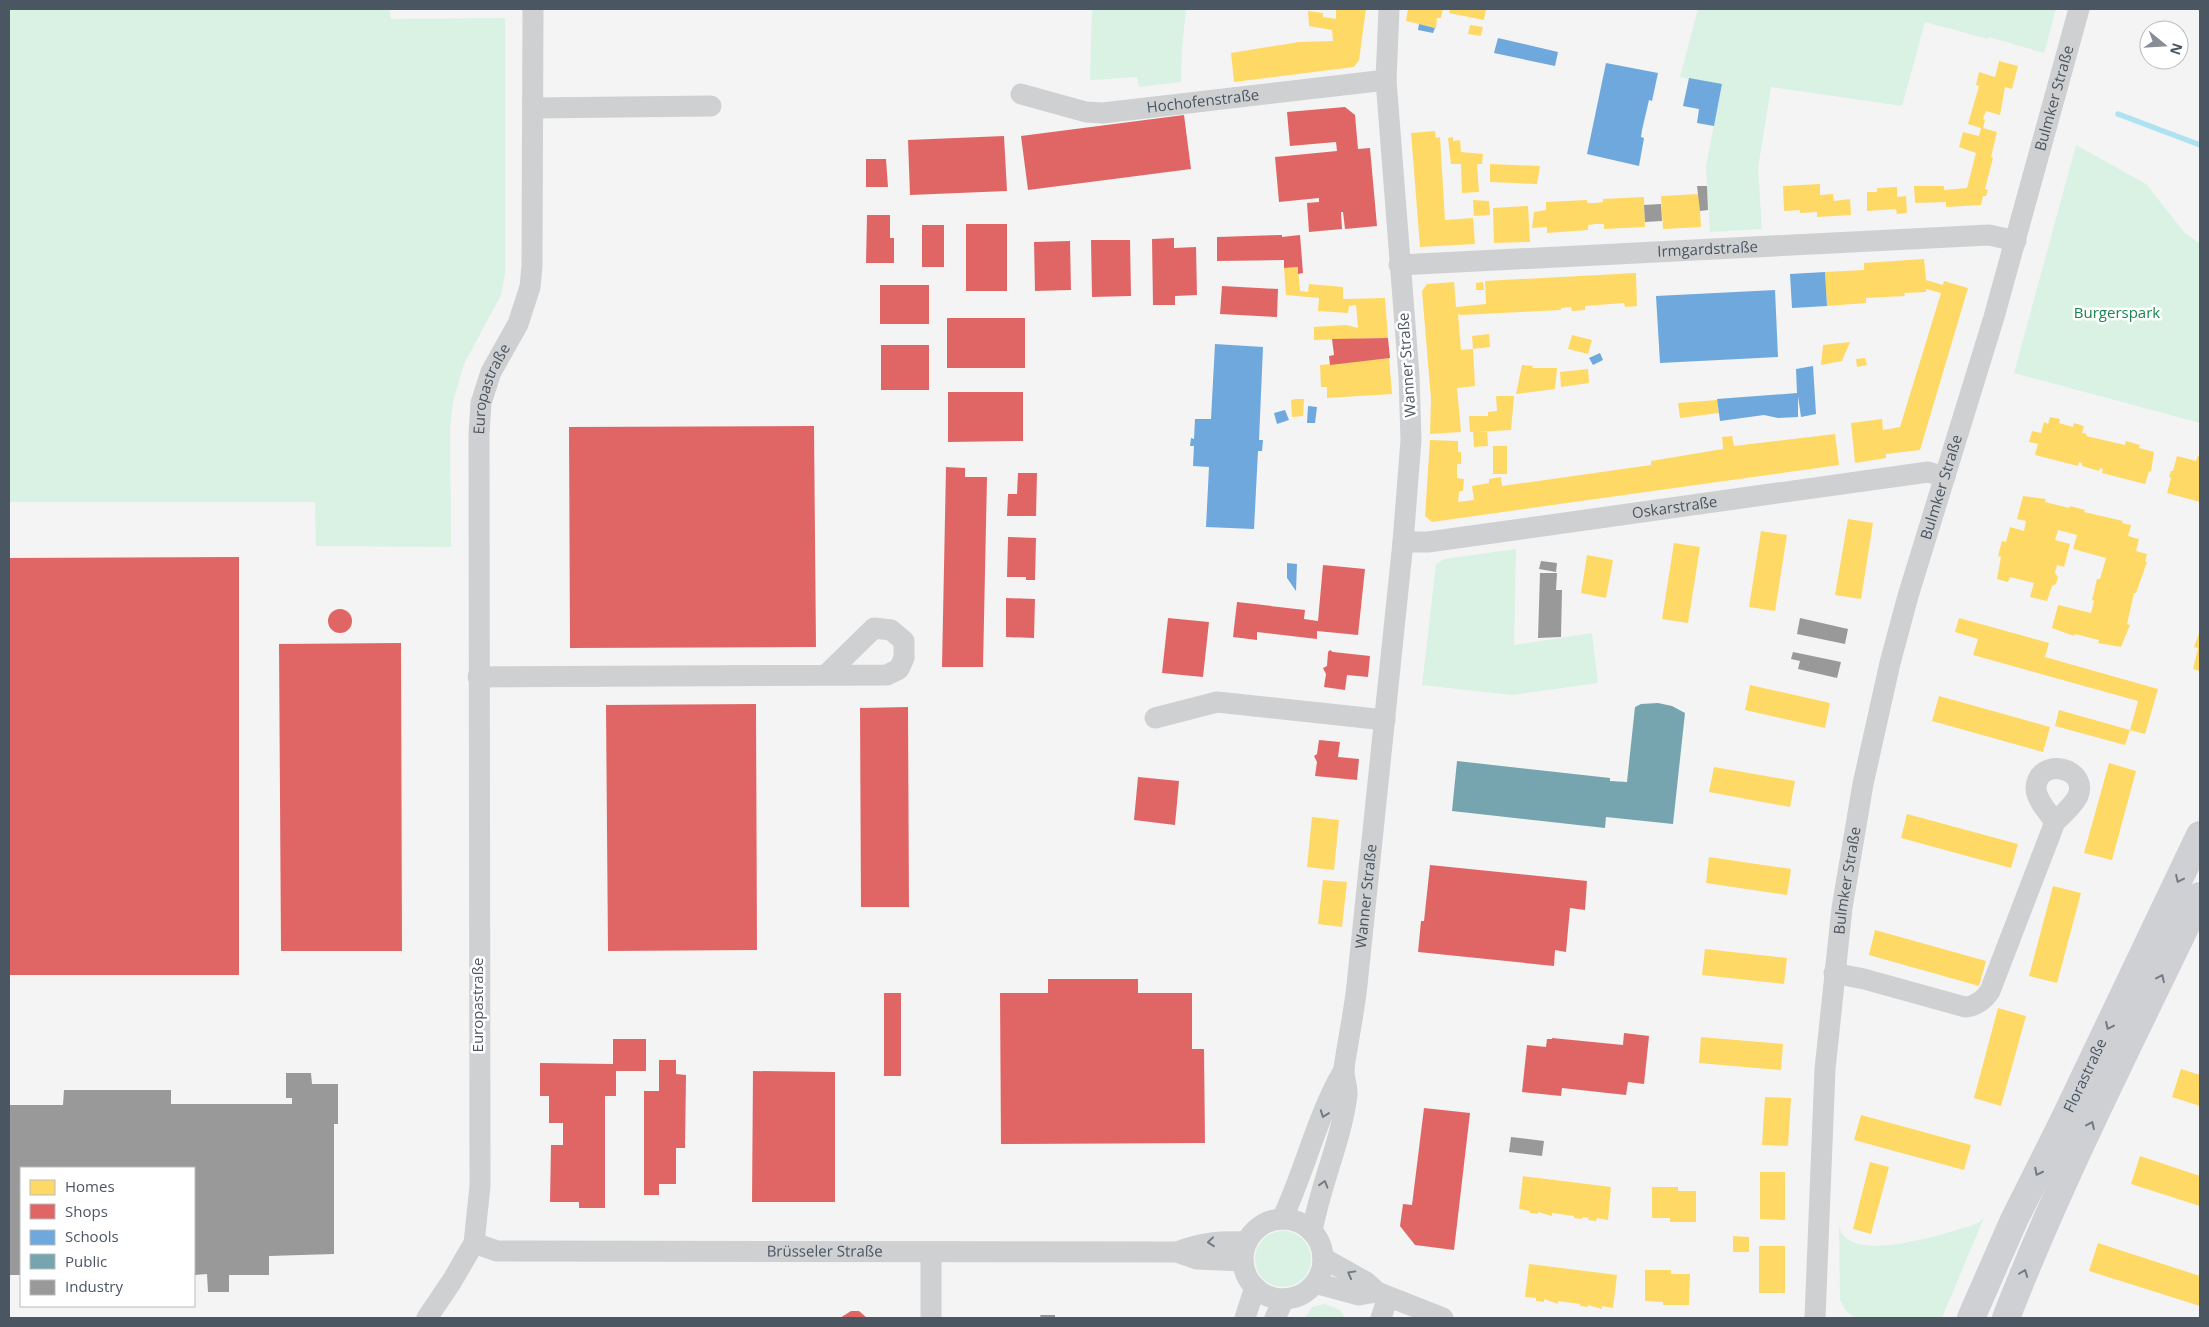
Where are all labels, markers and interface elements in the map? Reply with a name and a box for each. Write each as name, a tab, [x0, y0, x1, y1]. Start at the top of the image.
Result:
north arrow	[2139, 20, 2189, 70]
text: N	[2166, 41, 2188, 58]
street label: Bulmker Straße	[2029, 43, 2077, 153]
street label: Hochofenstraße	[1145, 84, 1260, 117]
street label: Irmgardstraße	[1657, 236, 1758, 261]
park label: Burgerspark	[2074, 302, 2160, 322]
street label: Wanner Straße	[1392, 312, 1420, 418]
street label: Europastraße	[468, 340, 514, 435]
street label: Bulmker Straße	[1915, 432, 1966, 542]
street label: Oskarstraße	[1630, 491, 1718, 522]
street label: Bulmker Straße	[1828, 825, 1865, 935]
street label: Wanner Straße	[1350, 843, 1381, 949]
one-way arrow	[2175, 874, 2185, 883]
street label: Europastraße	[467, 958, 487, 1052]
one-way arrow	[2155, 974, 2165, 983]
one-way arrow	[2105, 1021, 2116, 1030]
street label: Florastraße	[2058, 1035, 2111, 1116]
one-way arrow	[1320, 1109, 1330, 1118]
one-way arrow	[2085, 1121, 2095, 1130]
legend	[20, 1167, 195, 1307]
one-way arrow	[2034, 1167, 2044, 1176]
text: Homes	[65, 1176, 115, 1196]
one-way arrow	[1318, 1181, 1328, 1189]
text: Shops	[65, 1201, 108, 1221]
text: Schools	[65, 1226, 119, 1246]
one-way arrow	[1207, 1236, 1215, 1247]
street label: Brüsseler Straße	[767, 1240, 883, 1261]
text: Public	[65, 1251, 107, 1271]
one-way arrow	[2018, 1269, 2028, 1278]
one-way arrow	[1347, 1270, 1356, 1280]
text: Industry	[65, 1276, 123, 1296]

